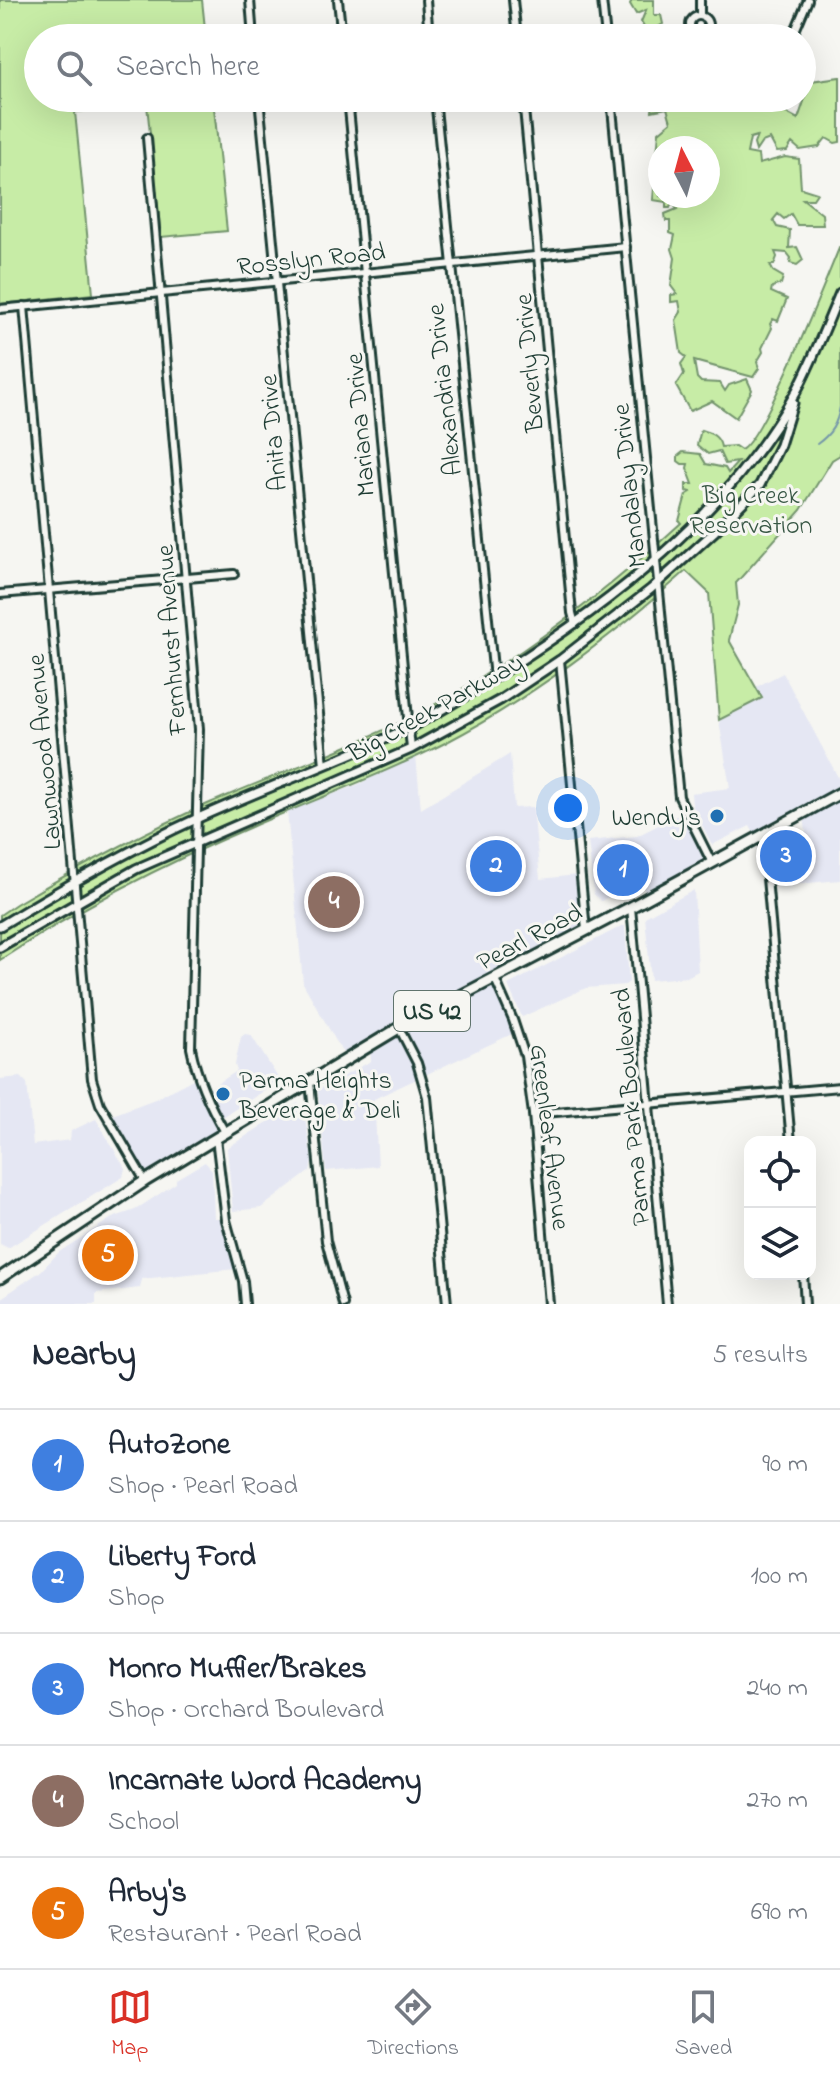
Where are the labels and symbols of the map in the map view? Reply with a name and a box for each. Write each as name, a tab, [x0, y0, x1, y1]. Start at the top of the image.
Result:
north arrow	[648, 136, 720, 208]
street label: Rosslyn Road	[235, 234, 388, 288]
street label: Beverly Drive	[506, 291, 556, 435]
street label: Alexandria Drive	[418, 301, 474, 478]
street label: Mariana Drive	[337, 351, 387, 498]
street label: Anita Drive	[251, 372, 299, 493]
street label: Mandalay Drive	[603, 401, 659, 570]
park label: Big Creek Reservation	[690, 478, 812, 546]
street label: Fernhurst Avenue	[147, 543, 199, 737]
street label: Big Creek Parkway	[340, 645, 532, 774]
street label: Lawnwood Avenue	[18, 652, 73, 851]
your location	[548, 788, 588, 828]
place label: Wendy's	[611, 800, 701, 838]
marker: Wendy's	[708, 807, 726, 825]
pin: 3	[760, 826, 812, 886]
pin: 2	[470, 836, 522, 896]
pin: 1	[597, 840, 649, 900]
pin: 4	[308, 872, 360, 932]
street label: Pearl Road	[471, 895, 590, 982]
street label: Parma Park Boulevard	[604, 986, 662, 1227]
road number: US 42	[394, 991, 470, 1031]
street label: Greenleaf Avenue	[518, 1042, 578, 1233]
place label: Parma Heights Beverage & Deli	[238, 1063, 401, 1131]
marker: Parma Heights Beverage & Deli	[214, 1085, 232, 1103]
pin: 5	[82, 1225, 134, 1285]

